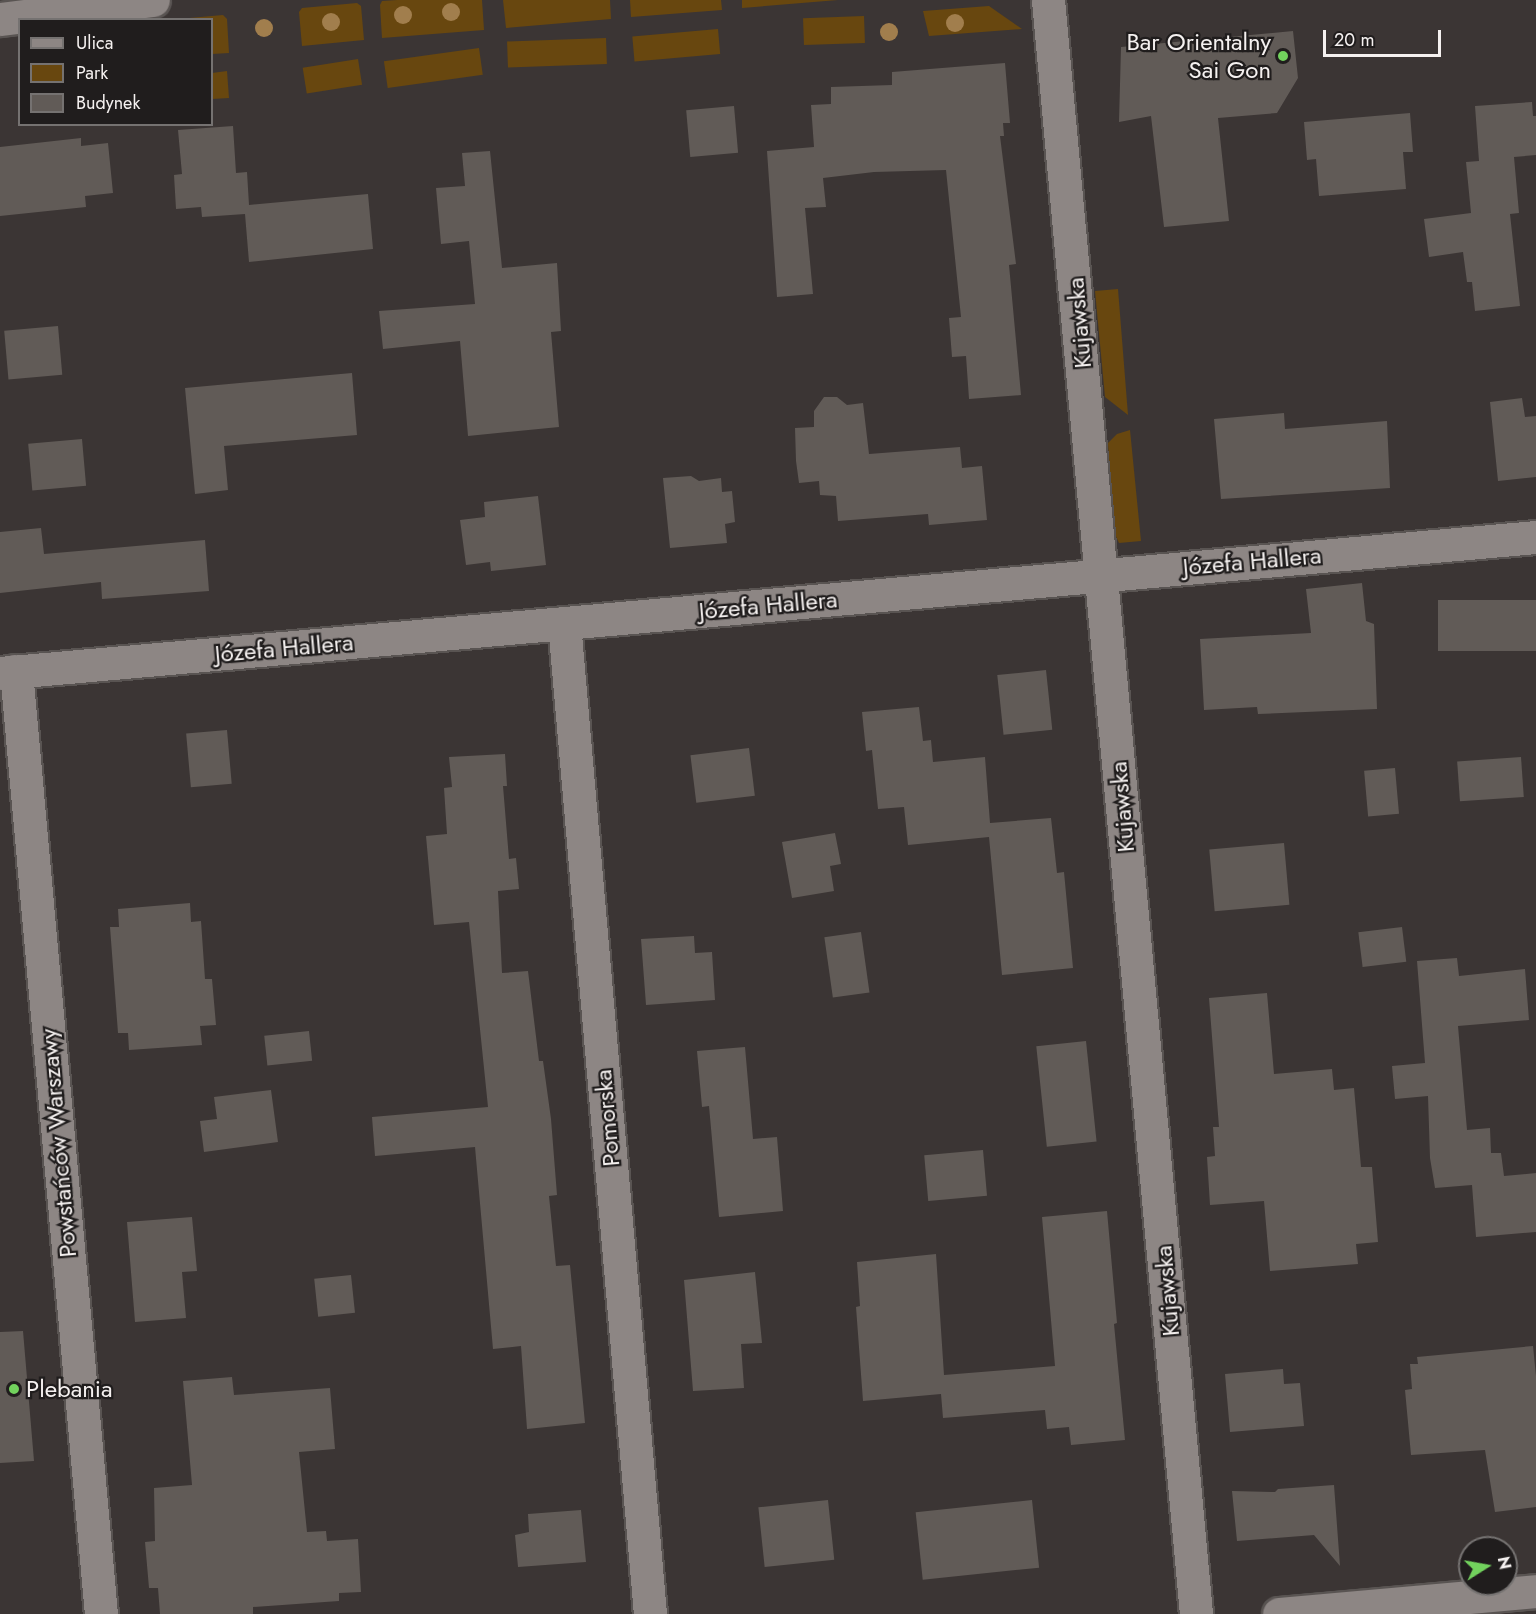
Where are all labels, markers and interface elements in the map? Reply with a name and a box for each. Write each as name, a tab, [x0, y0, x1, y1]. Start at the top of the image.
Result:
legend	[18, 18, 213, 126]
scale bar	[1326, 18, 1444, 56]
text: 20 m	[1334, 27, 1374, 53]
place label: Bar Orientalny Sai Gon	[1126, 28, 1271, 84]
text: Ulica	[76, 30, 113, 56]
marker: Bar Orientalny Sai Gon	[1276, 49, 1290, 63]
text: Park	[76, 60, 108, 86]
text: Budynek	[76, 90, 140, 116]
street label: Kujawska	[1061, 276, 1097, 370]
street label: Józefa Hallera	[1181, 541, 1323, 581]
street label: Józefa Hallera	[697, 585, 839, 625]
street label: Józefa Hallera	[213, 628, 355, 668]
street label: Kujawska	[1104, 760, 1140, 854]
street label: Powstańców Warszawy	[34, 1027, 82, 1259]
street label: Pomorska	[588, 1068, 626, 1168]
street label: Kujawska	[1149, 1244, 1185, 1338]
place label: Plebania	[26, 1375, 113, 1403]
marker: Plebania	[7, 1382, 21, 1396]
north arrow	[1458, 1536, 1518, 1596]
text: N	[1492, 1554, 1517, 1571]

